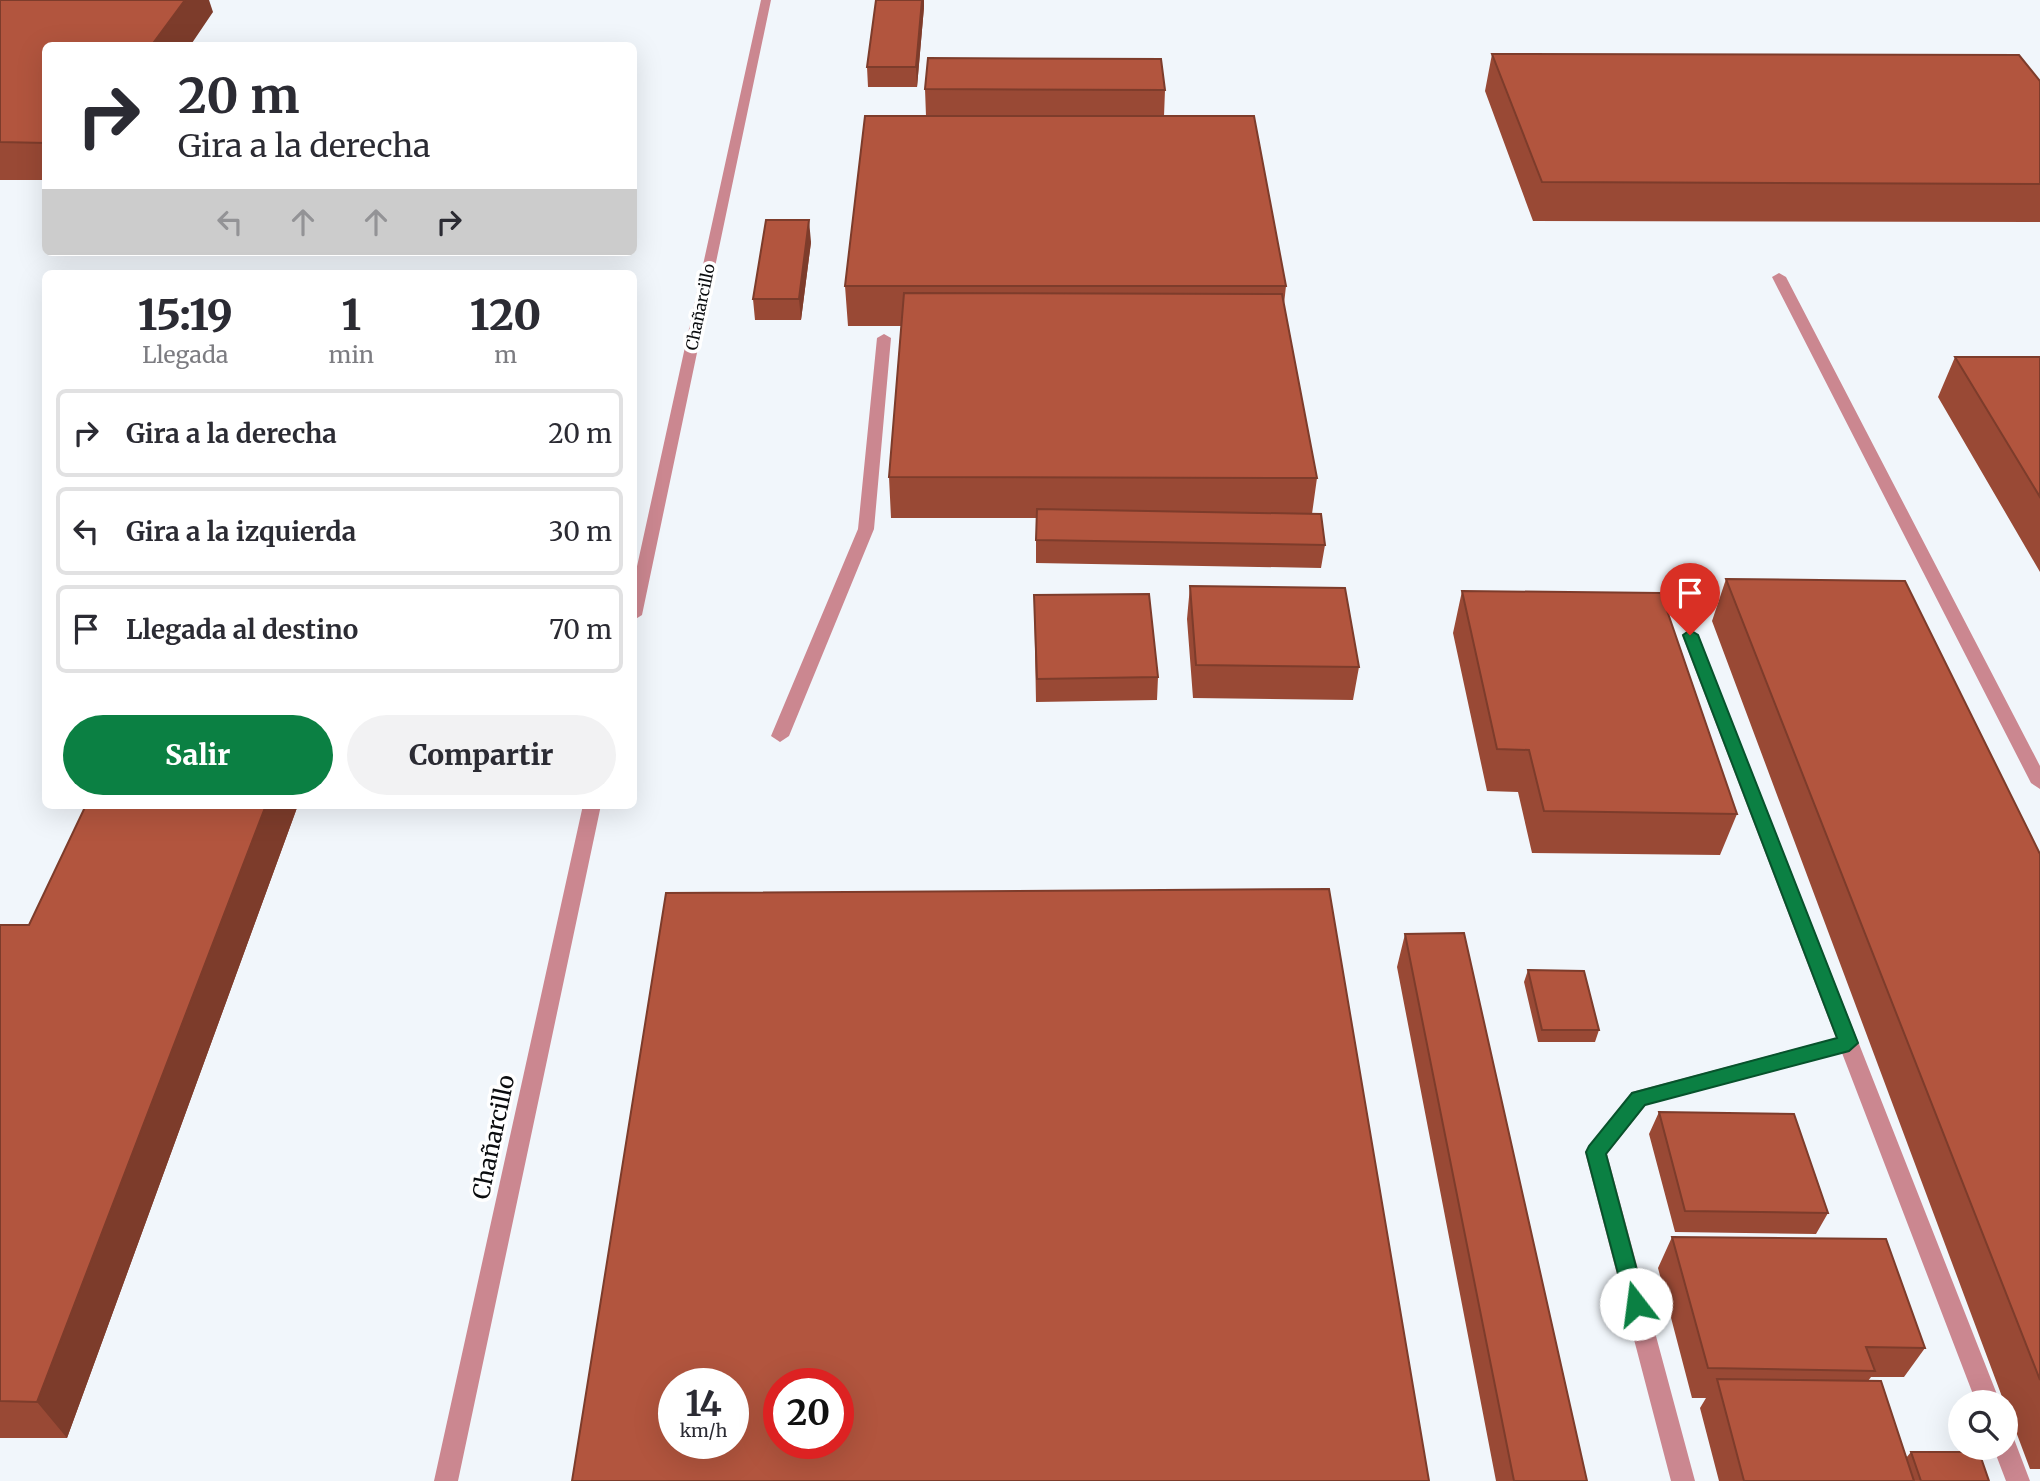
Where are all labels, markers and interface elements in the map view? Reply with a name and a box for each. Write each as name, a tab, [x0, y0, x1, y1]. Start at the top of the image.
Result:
text: 20 m	[178, 65, 299, 126]
icon: right	[63, 70, 154, 161]
text: Gira a la derecha	[178, 126, 431, 166]
icon: left	[211, 203, 249, 241]
icon: ahead	[284, 203, 322, 241]
icon: ahead	[357, 203, 395, 241]
icon: right	[430, 203, 468, 241]
street label: Chañarcillo	[681, 262, 719, 352]
text: 15:19	[138, 289, 233, 341]
text: 1	[342, 289, 361, 341]
text: 120	[470, 289, 541, 341]
text: Llegada	[142, 340, 228, 369]
text: min	[329, 340, 374, 369]
text: m	[494, 340, 517, 369]
icon: right	[67, 414, 105, 452]
text: Gira a la derecha	[126, 417, 337, 450]
text: 20 m	[548, 417, 612, 450]
icon: left	[67, 512, 105, 550]
text: Gira a la izquierda	[126, 515, 356, 548]
text: 30 m	[549, 515, 612, 548]
pin	[1660, 563, 1720, 635]
icon: arrive	[1671, 574, 1709, 612]
icon: arrive	[67, 610, 105, 648]
text: Llegada al destino	[126, 613, 358, 646]
text: 70 m	[549, 613, 612, 646]
button: Salir	[63, 715, 333, 795]
button: Compartir	[347, 715, 616, 795]
street label: Chañarcillo	[466, 1072, 520, 1202]
position arrow	[1599, 1267, 1673, 1341]
speed limit sign: 20	[763, 1368, 854, 1459]
text: 14	[685, 1382, 722, 1426]
map controls	[1948, 1390, 2018, 1460]
button: search	[1948, 1390, 2018, 1460]
text: km/h	[680, 1419, 727, 1442]

